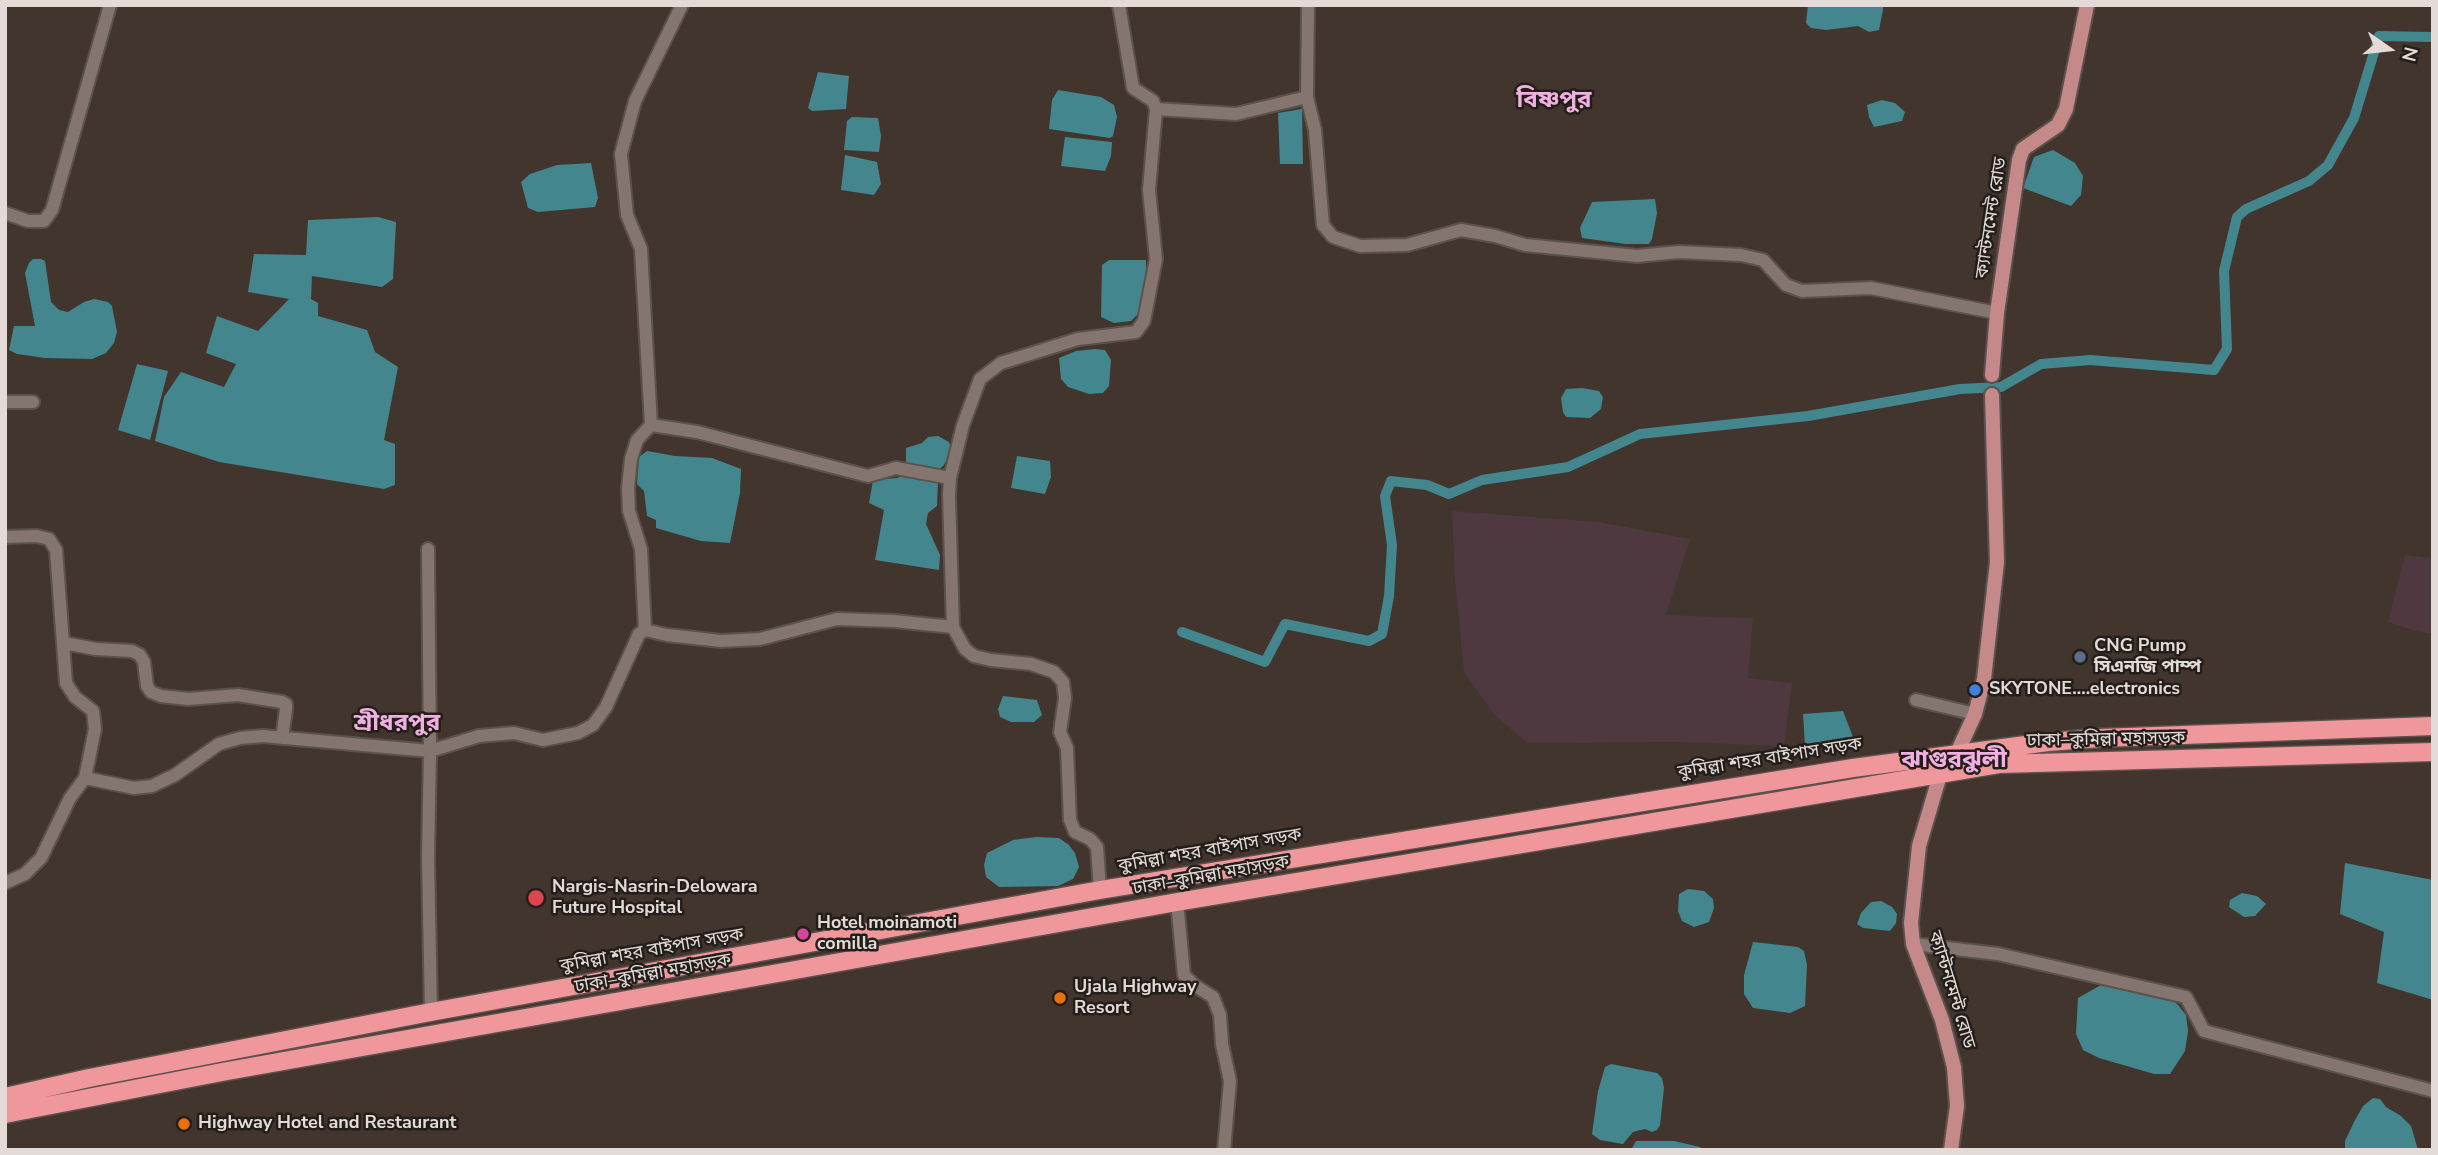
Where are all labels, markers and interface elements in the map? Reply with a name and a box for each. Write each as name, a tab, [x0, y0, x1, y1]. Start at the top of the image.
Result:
north arrow	[2354, 14, 2424, 84]
text: N	[2395, 44, 2424, 64]
district label: বিষ্ণপুর	[1517, 87, 1591, 115]
street label: ক্যান্টনমেন্ট রোড	[1972, 156, 2012, 280]
place label: CNG Pump সিএনজি পাম্প	[2094, 636, 2201, 678]
marker: CNG Pump সিএনজি পাম্প	[2072, 649, 2088, 665]
place label: SKYTONE....electronics	[1989, 679, 2180, 701]
marker: SKYTONE....electronics	[1967, 682, 1983, 698]
district label: শ্রীধরপুর	[354, 710, 440, 738]
street label: ঢাকা–কুমিল্লা মহাসড়ক	[2026, 728, 2186, 752]
street label: কুমিল্লা শহর বাইপাস সড়ক	[1676, 734, 1864, 784]
district label: ঝাগুরঝুলী	[1901, 747, 2007, 775]
street label: কুমিল্লা শহর বাইপাস সড়ক	[1116, 824, 1304, 878]
street label: ঢাকা–কুমিল্লা মহাসড়ক	[1131, 852, 1291, 900]
place label: Nargis-Nasrin-Delowara Future Hospital	[552, 877, 758, 920]
marker: Nargis-Nasrin-Delowara Future Hospital	[526, 888, 546, 908]
place label: Hotel moinamoti comilla	[817, 913, 957, 956]
street label: কুমিল্লা শহর বাইপাস সড়ক	[558, 924, 746, 978]
marker: Hotel moinamoti comilla	[795, 926, 811, 942]
street label: ক্যান্টনমেন্ট রোড	[1923, 929, 1979, 1051]
street label: ঢাকা–কুমিল্লা মহাসড়ক	[573, 950, 733, 998]
place label: Ujala Highway Resort	[1074, 977, 1196, 1020]
marker: Ujala Highway Resort	[1052, 990, 1068, 1006]
place label: Highway Hotel and Restaurant	[198, 1113, 456, 1135]
marker: Highway Hotel and Restaurant	[176, 1116, 192, 1132]

